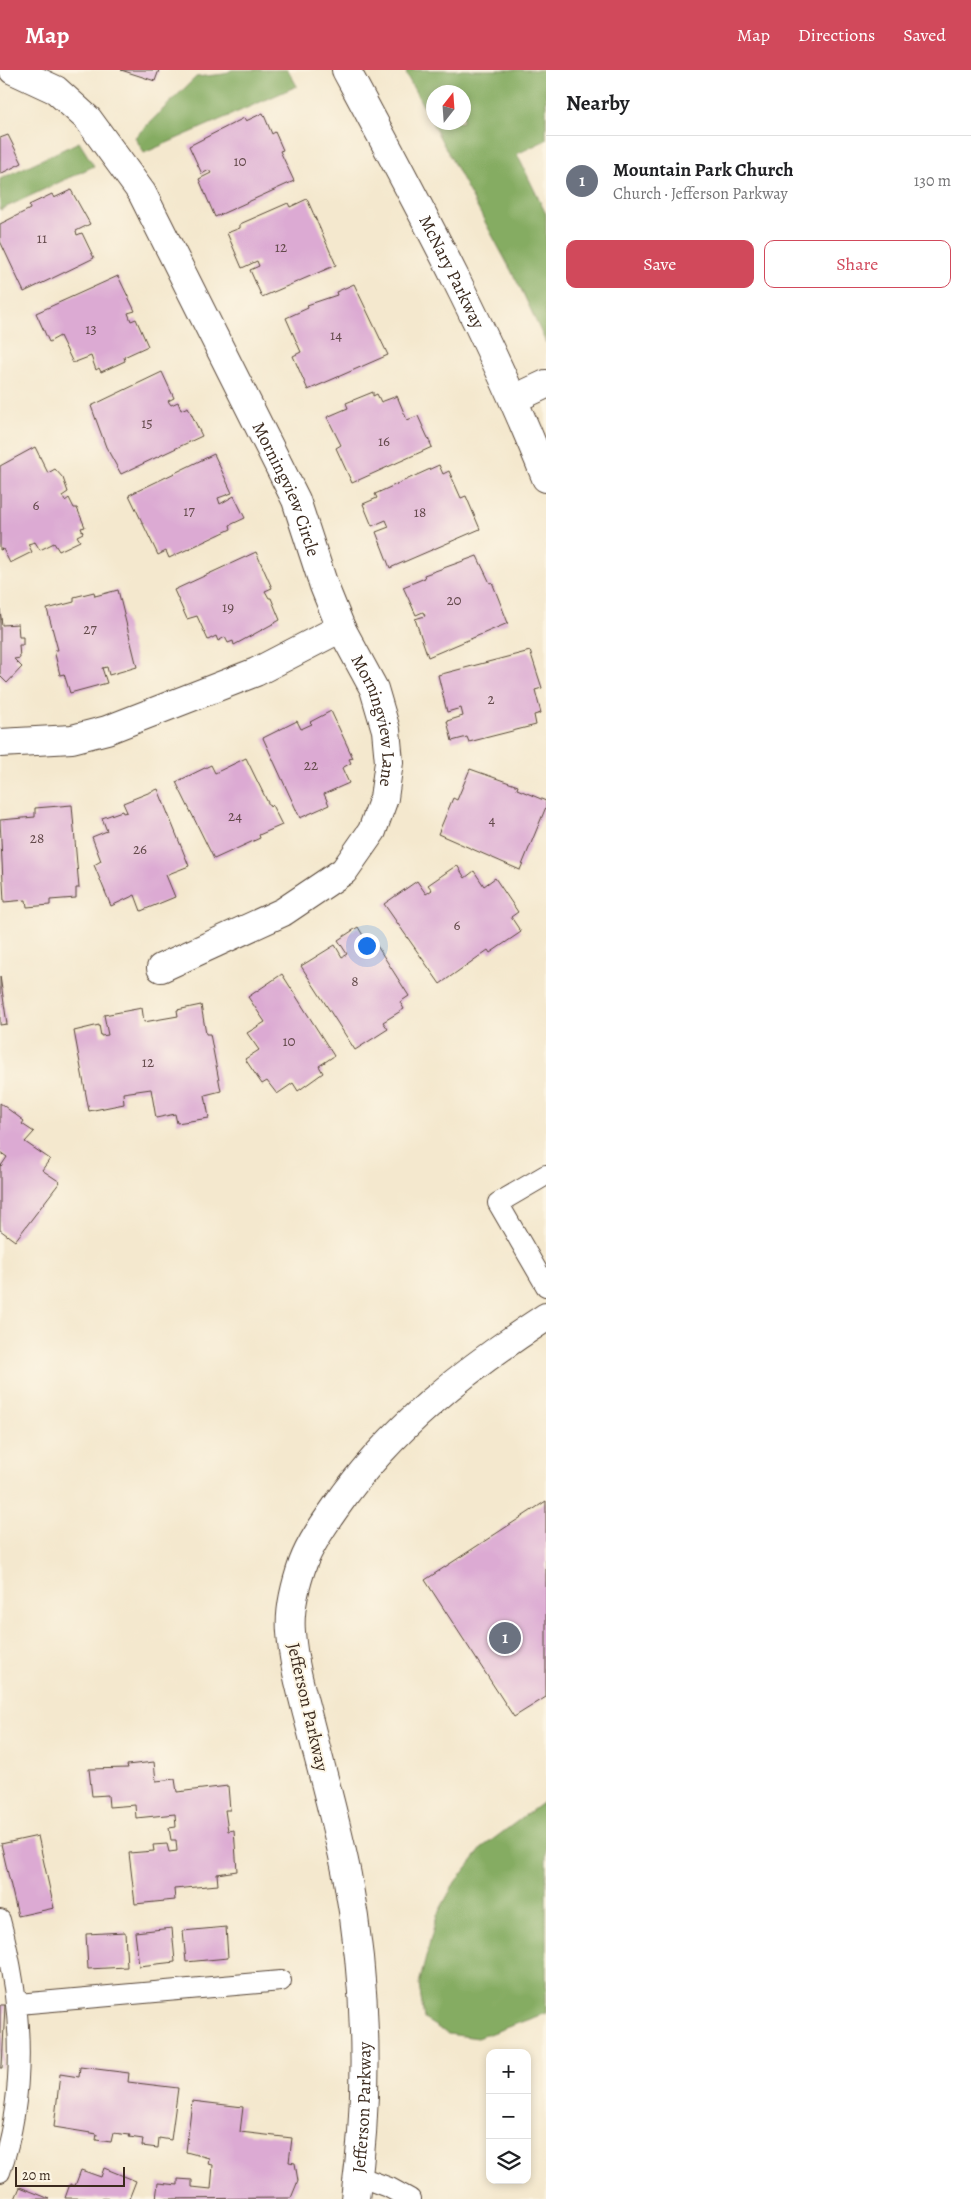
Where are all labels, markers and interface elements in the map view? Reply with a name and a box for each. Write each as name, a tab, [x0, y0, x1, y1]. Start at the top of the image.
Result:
text: Map	[25, 19, 69, 51]
text: Map	[737, 23, 770, 47]
text: Directions	[798, 23, 875, 47]
text: Saved	[903, 23, 946, 47]
north arrow	[426, 85, 471, 130]
text: Nearby	[566, 89, 629, 117]
house number: 10	[233, 151, 247, 171]
text: Mountain Park Church	[613, 157, 794, 183]
text: 1	[579, 170, 585, 192]
text: 130 m	[914, 170, 951, 192]
text: Church · Jefferson Parkway	[613, 183, 788, 205]
street label: McNary Parkway	[413, 211, 491, 333]
house number: 11	[37, 228, 47, 248]
house number: 12	[275, 237, 287, 257]
button: Save	[566, 240, 754, 288]
button: Share	[764, 240, 951, 288]
house number: 13	[85, 319, 97, 339]
house number: 14	[330, 325, 342, 345]
house number: 15	[141, 413, 153, 433]
street label: Morningview Circle	[247, 418, 326, 560]
house number: 16	[378, 431, 390, 451]
house number: 6	[33, 495, 40, 515]
house number: 17	[183, 501, 195, 521]
house number: 18	[414, 502, 426, 522]
house number: 20	[446, 590, 462, 610]
house number: 19	[222, 597, 234, 617]
house number: 27	[83, 619, 97, 639]
street label: Morningview Lane	[346, 650, 401, 789]
house number: 2	[487, 689, 495, 709]
house number: 22	[304, 755, 318, 775]
house number: 24	[228, 806, 242, 826]
house number: 4	[489, 810, 496, 830]
house number: 28	[30, 828, 44, 848]
house number: 26	[133, 839, 147, 859]
house number: 6	[454, 915, 461, 935]
your location	[354, 933, 380, 959]
house number: 8	[351, 971, 359, 991]
house number: 10	[282, 1031, 296, 1051]
house number: 12	[142, 1052, 154, 1072]
pin: 1	[489, 1619, 521, 1657]
street label: Jefferson Parkway	[282, 1640, 335, 1775]
street label: Jefferson Parkway	[346, 2041, 376, 2174]
map controls	[486, 2049, 531, 2184]
button: +	[486, 2049, 531, 2094]
button: −	[486, 2094, 531, 2139]
button: layers	[486, 2139, 531, 2184]
scale bar	[15, 2164, 125, 2187]
text: 20 m	[22, 2166, 51, 2185]

